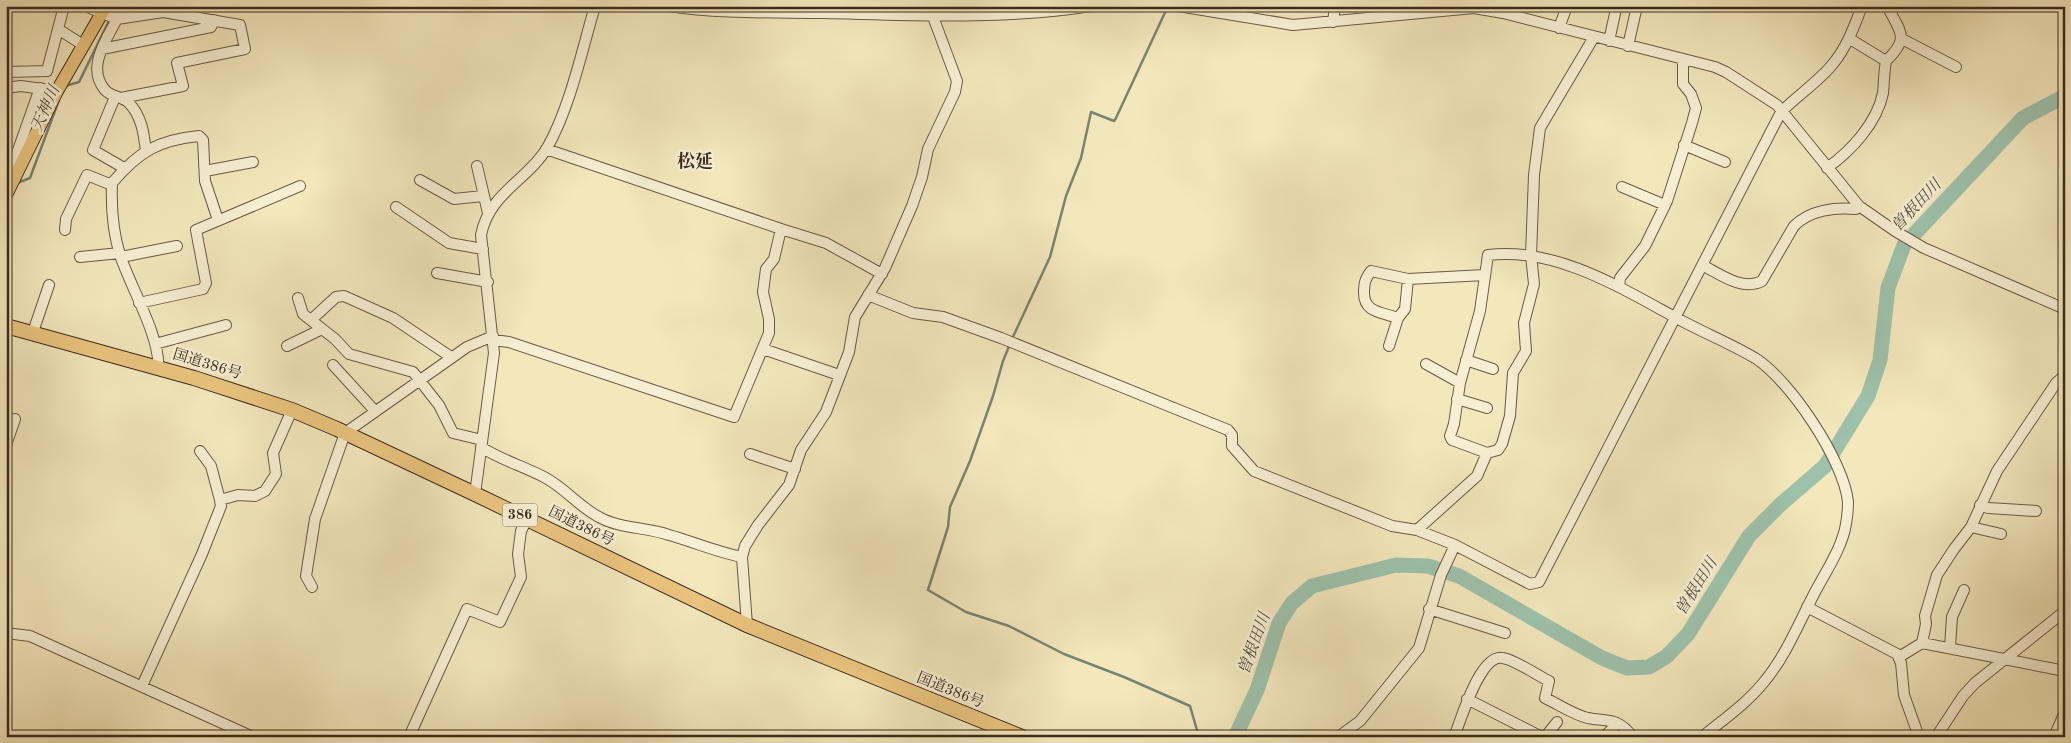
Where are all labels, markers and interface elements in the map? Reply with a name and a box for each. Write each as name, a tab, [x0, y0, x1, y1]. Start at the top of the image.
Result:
water label: 天神川	[27, 81, 64, 134]
district label: 松延	[677, 151, 713, 171]
water label: 曽根田川	[1888, 174, 1946, 235]
street label: 国道386号	[171, 346, 244, 383]
street label: 国道386号	[546, 503, 617, 549]
road number: 386	[502, 504, 538, 526]
water label: 曽根田川	[1672, 553, 1722, 618]
water label: 曽根田川	[1235, 609, 1274, 677]
street label: 国道386号	[914, 669, 987, 711]

